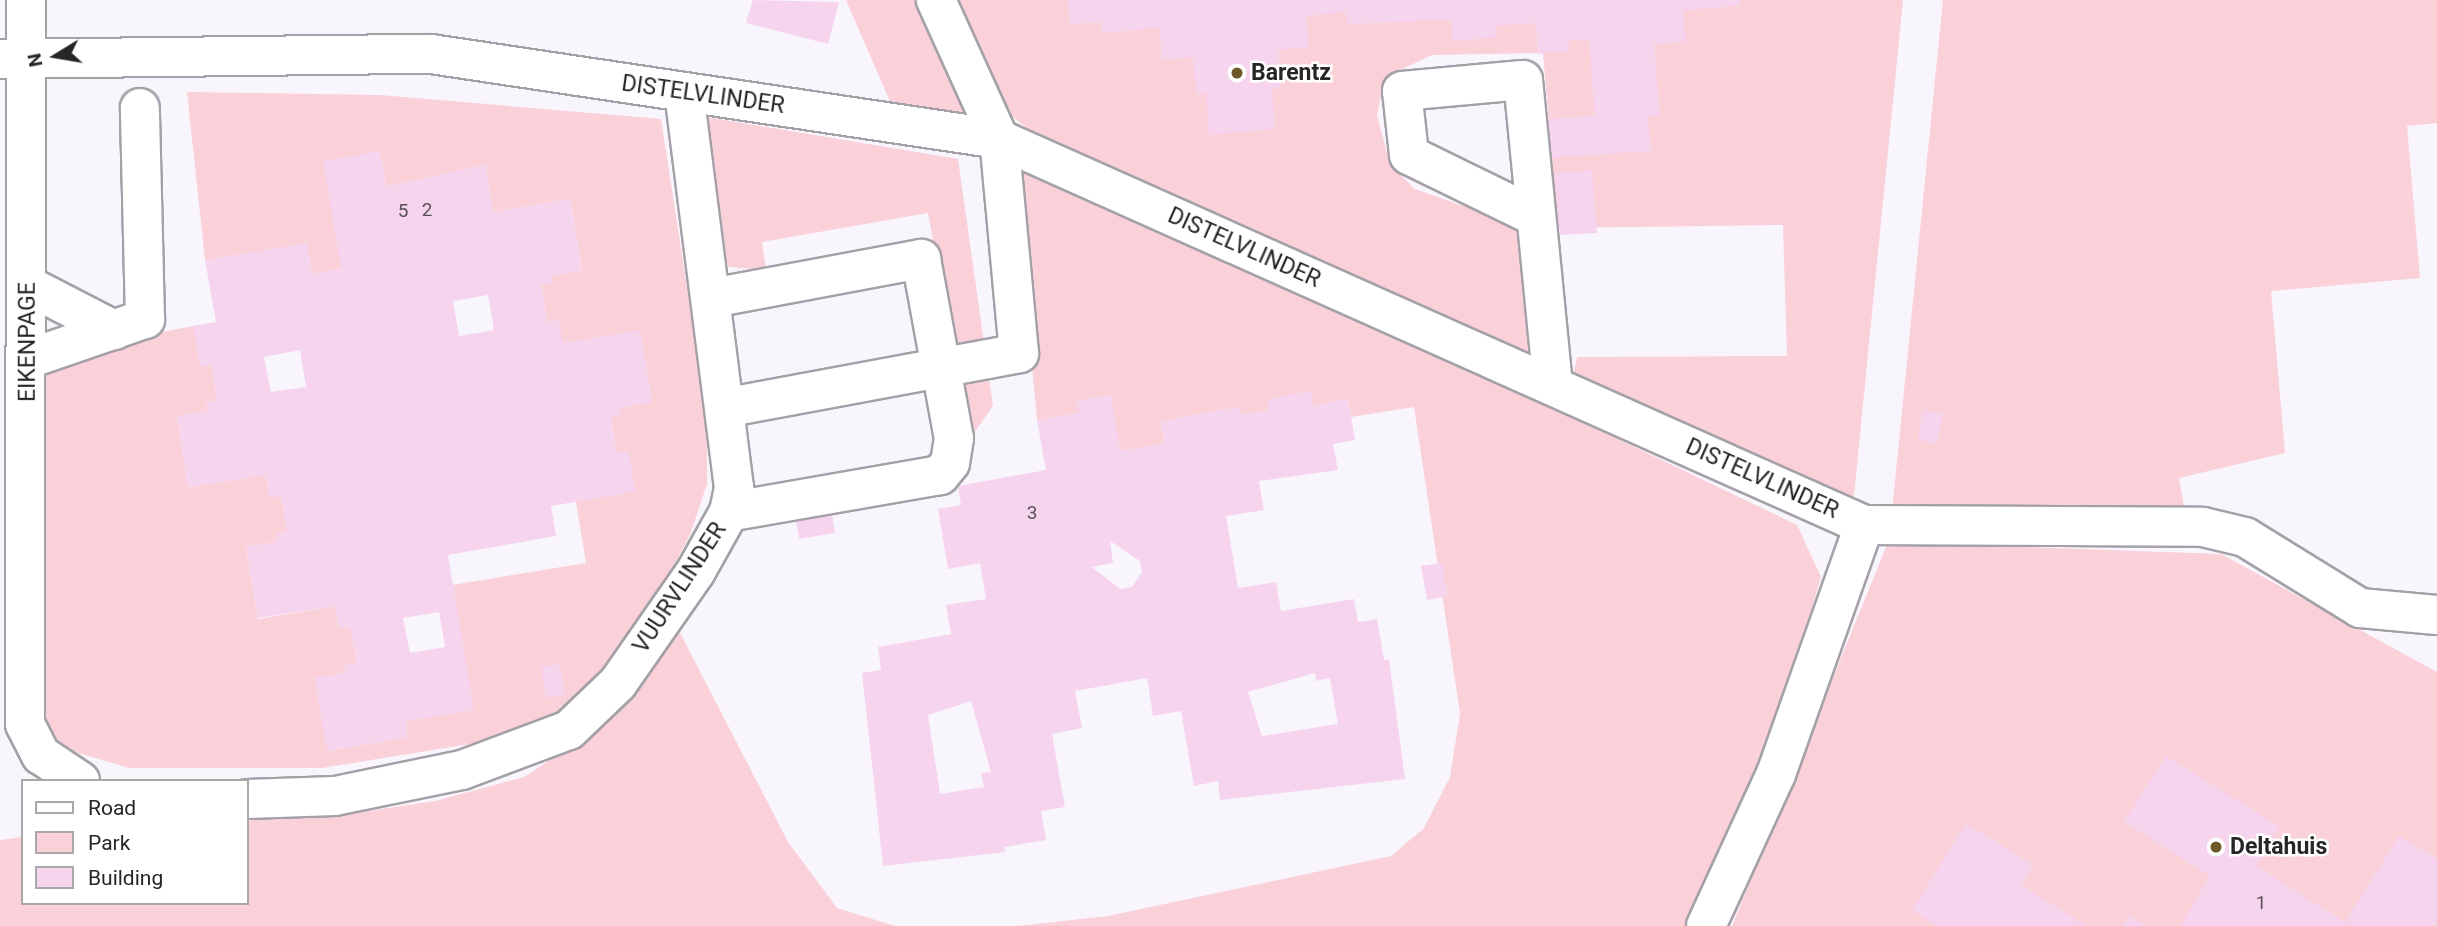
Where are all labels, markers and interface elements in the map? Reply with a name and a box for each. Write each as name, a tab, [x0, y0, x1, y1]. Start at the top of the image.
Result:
north arrow	[21, 21, 91, 91]
text: N	[22, 51, 47, 69]
place label: Barentz	[1251, 59, 1331, 87]
marker: Barentz	[1229, 65, 1245, 81]
street label: DISTELVLINDER	[620, 70, 786, 120]
house number: 2	[422, 199, 432, 221]
house number: 5	[398, 200, 408, 222]
street label: DISTELVLINDER	[1163, 202, 1325, 294]
street label: EIKENPAGE	[14, 282, 42, 402]
street label: DISTELVLINDER	[1681, 433, 1843, 525]
house number: 3	[1027, 502, 1037, 524]
street label: VUURVLINDER	[627, 517, 733, 659]
legend	[21, 779, 248, 905]
text: Road	[88, 796, 136, 820]
text: Park	[88, 831, 130, 855]
place label: Deltahuis	[2230, 833, 2327, 861]
marker: Deltahuis	[2208, 839, 2224, 855]
text: Building	[88, 866, 163, 890]
house number: 1	[2256, 892, 2266, 914]

